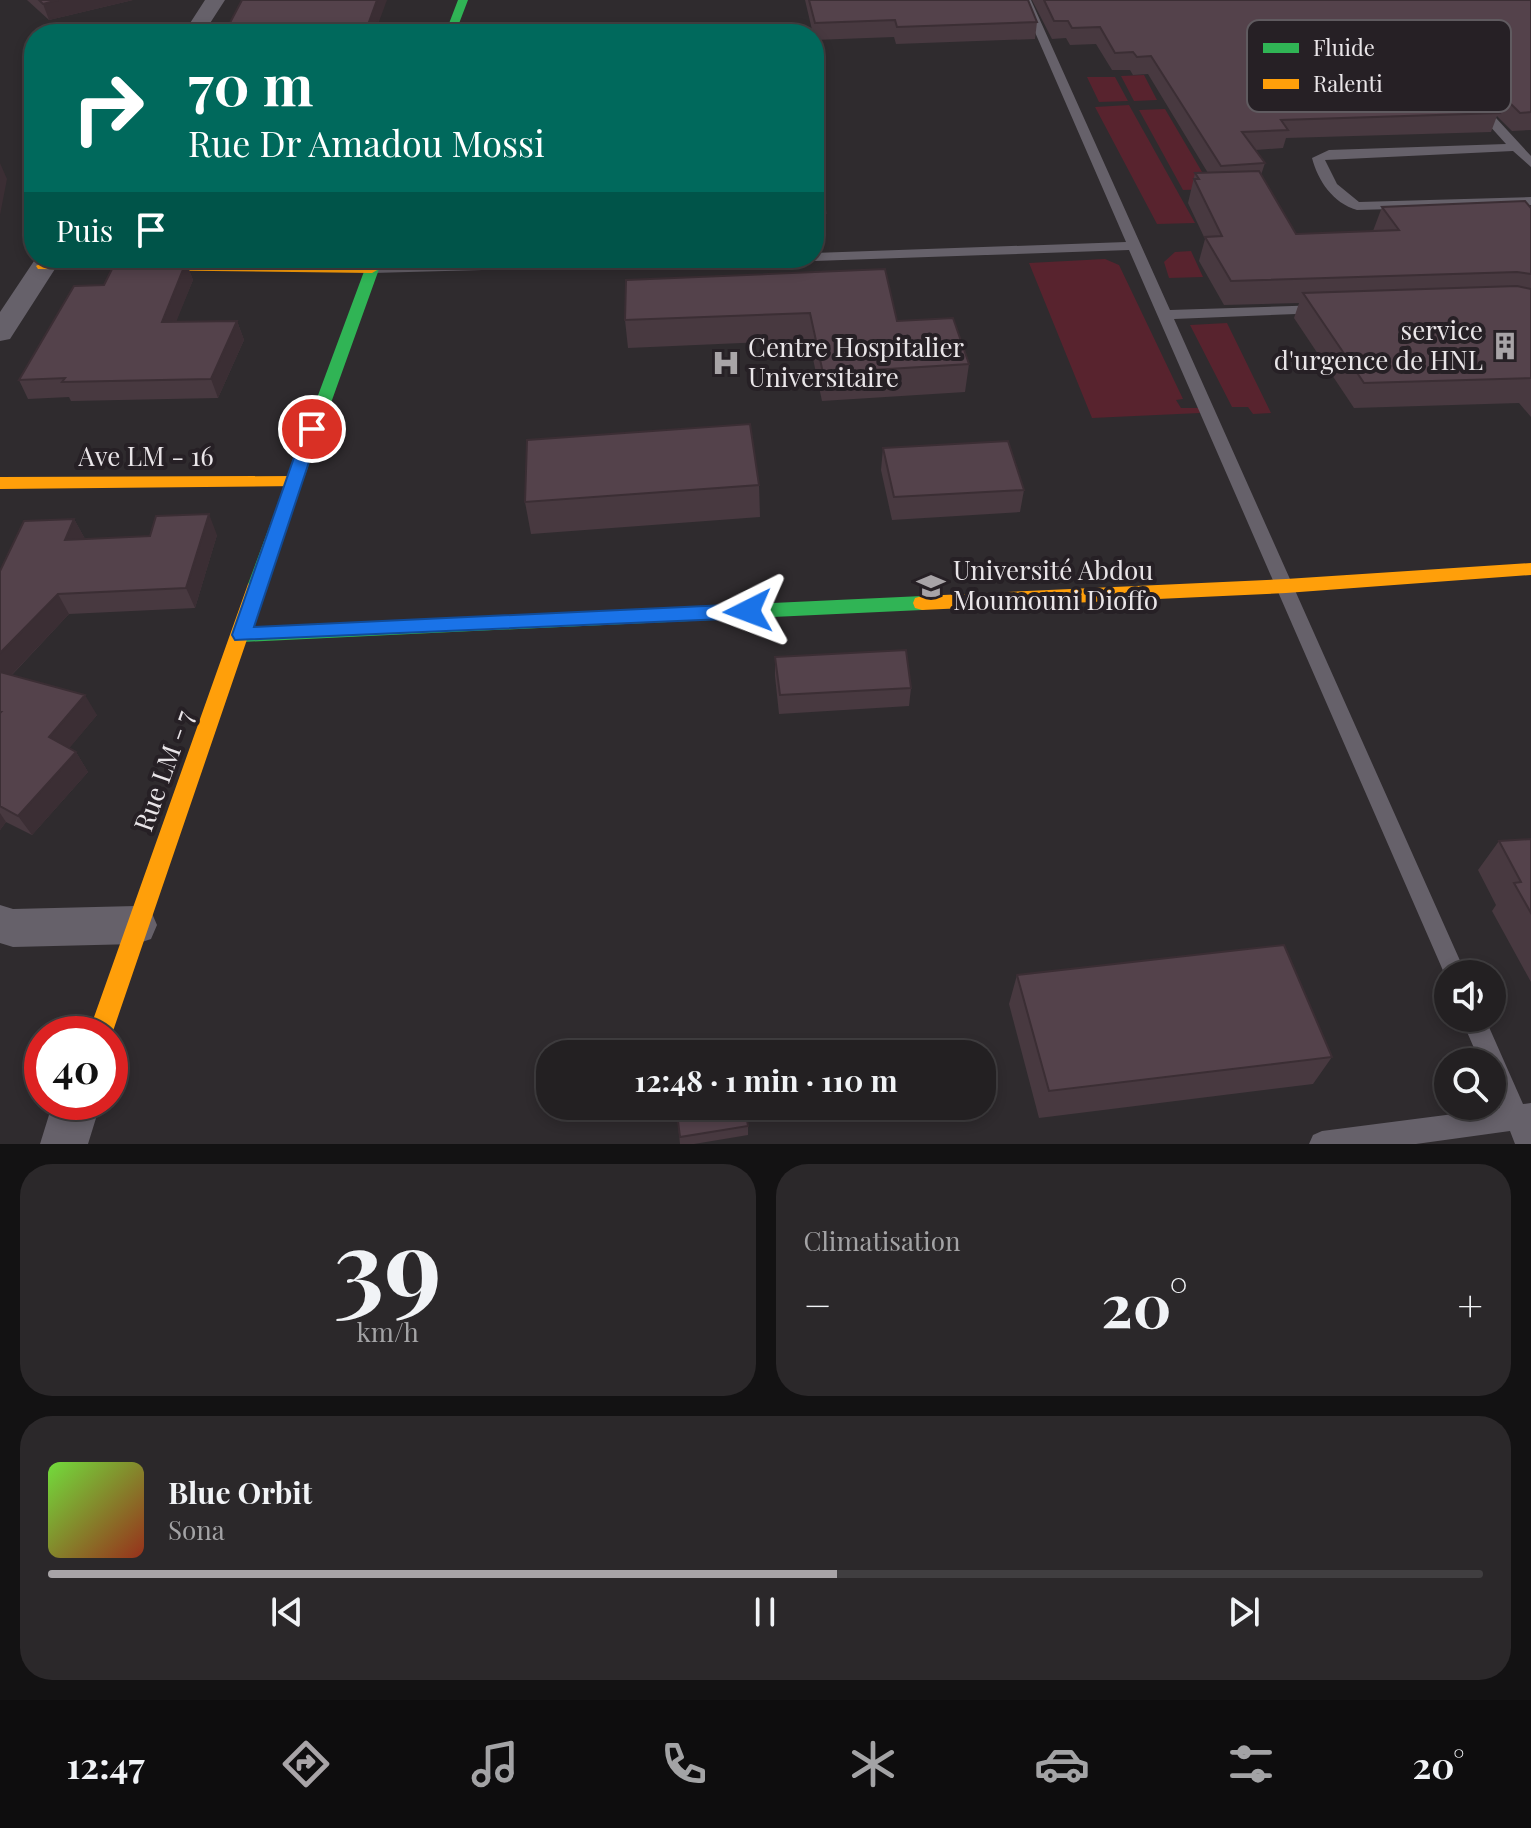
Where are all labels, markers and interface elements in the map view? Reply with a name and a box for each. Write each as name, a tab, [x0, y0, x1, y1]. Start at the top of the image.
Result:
legend	[1247, 20, 1511, 112]
text: Fluide	[1313, 32, 1375, 62]
text: 70 m	[188, 46, 313, 121]
icon: right	[56, 56, 160, 160]
text: Ralenti	[1313, 68, 1383, 98]
text: Rue Dr Amadou Mossi	[188, 118, 545, 166]
icon: arrive	[129, 208, 173, 252]
text: Puis	[56, 210, 113, 250]
place label: service d'urgence de HNL	[1274, 312, 1483, 377]
place label: Centre Hospitalier Universitaire	[748, 329, 965, 394]
building icon: service d'urgence de HNL	[1490, 331, 1520, 361]
hospital icon: Centre Hospitalier Universitaire	[711, 348, 741, 378]
pin	[278, 395, 346, 463]
icon: arrive	[290, 407, 334, 451]
street label: Ave LM - 16	[77, 438, 214, 473]
place label: Université Abdou Moumouni Dioffo	[953, 552, 1158, 617]
position arrow	[706, 569, 790, 653]
school or university icon: Université Abdou Moumouni Dioffo	[916, 571, 946, 601]
street label: Rue LM - 7	[125, 705, 201, 836]
map controls	[1434, 960, 1506, 1120]
button: sound	[1434, 960, 1506, 1032]
speed limit sign: 40	[24, 1016, 128, 1120]
button: search	[1434, 1048, 1506, 1120]
text: 12:48 · 1 min · 110 m	[634, 1060, 898, 1100]
text: 39	[334, 1192, 442, 1331]
text: Climatisation	[804, 1223, 960, 1258]
text: 20°	[1101, 1263, 1188, 1343]
text: −	[804, 1274, 832, 1333]
text: +	[1457, 1274, 1483, 1333]
text: km/h	[357, 1314, 419, 1349]
text: Blue Orbit	[168, 1472, 312, 1512]
text: Sona	[168, 1512, 225, 1547]
icon: previous	[265, 1590, 309, 1634]
icon: pause	[743, 1590, 787, 1634]
icon: next	[1222, 1590, 1266, 1634]
icon: directions	[278, 1736, 334, 1792]
icon: music	[467, 1736, 523, 1792]
icon: phone	[656, 1736, 712, 1792]
icon: climate	[845, 1736, 901, 1792]
icon: car	[1034, 1736, 1090, 1792]
icon: filters	[1223, 1736, 1279, 1792]
text: 12:47	[67, 1740, 145, 1788]
text: 20°	[1412, 1740, 1464, 1788]

